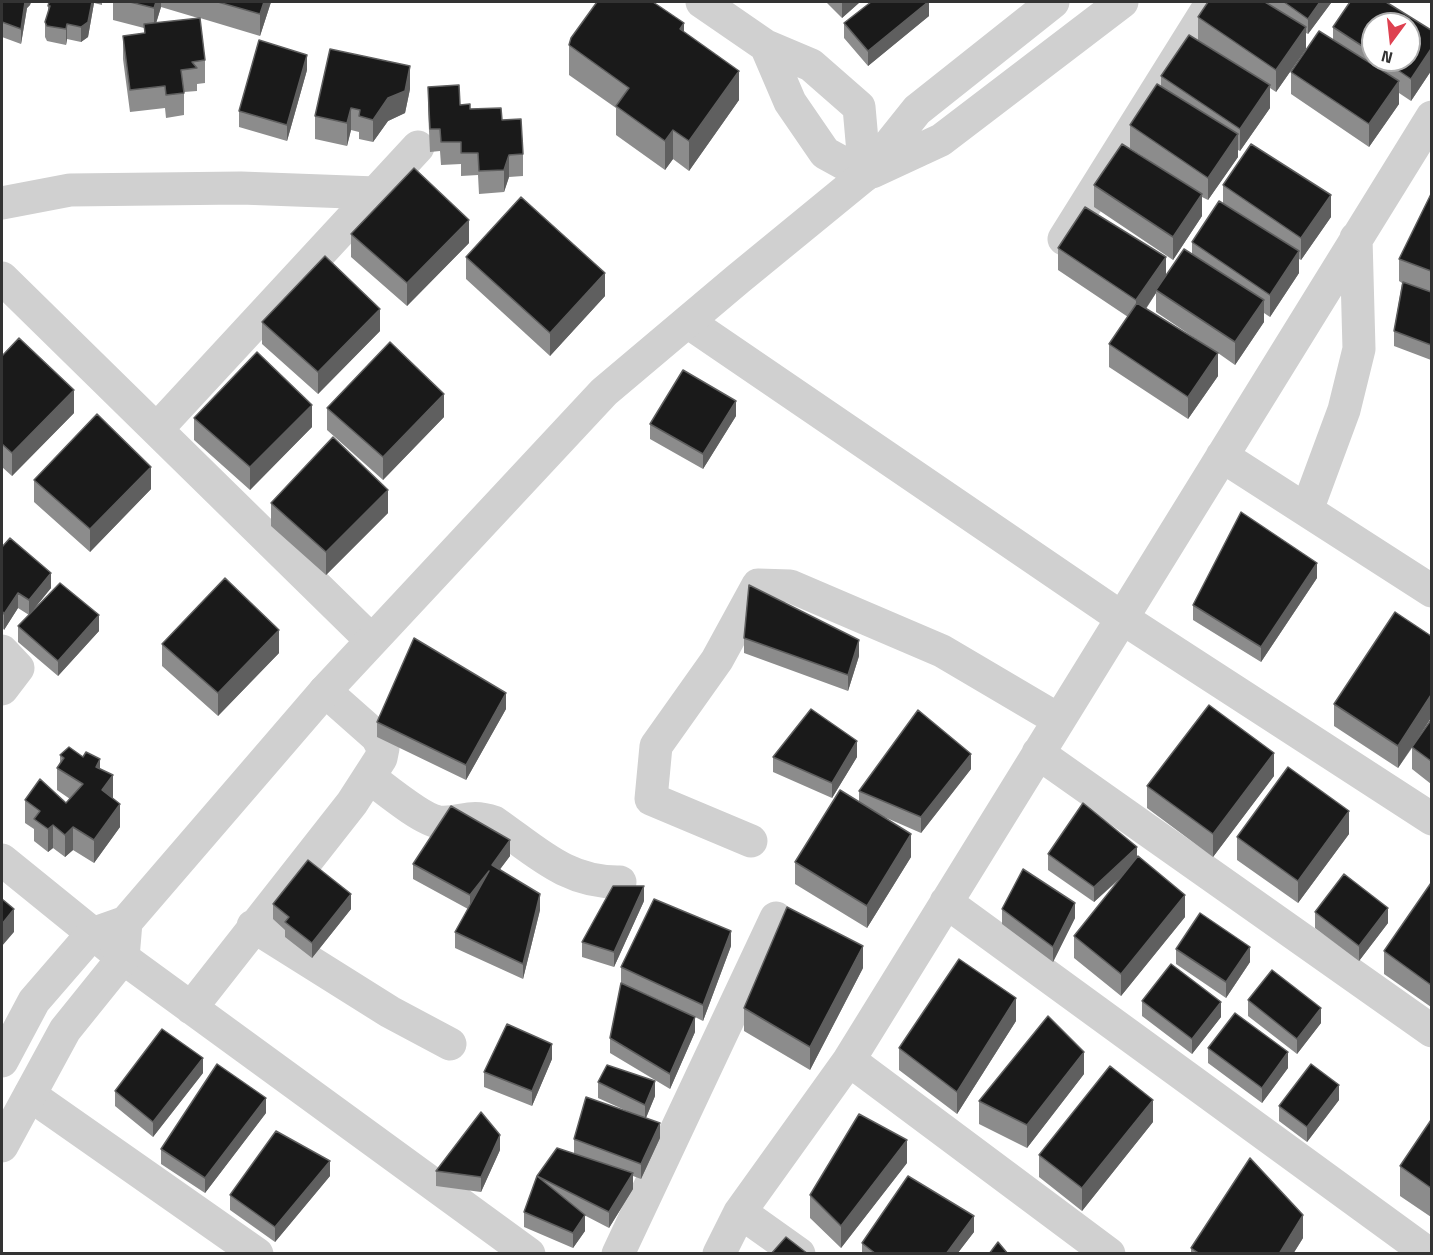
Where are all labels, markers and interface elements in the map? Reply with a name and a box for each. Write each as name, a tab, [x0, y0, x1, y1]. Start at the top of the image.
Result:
north arrow	[1361, 12, 1421, 72]
text: N	[1378, 44, 1395, 70]

